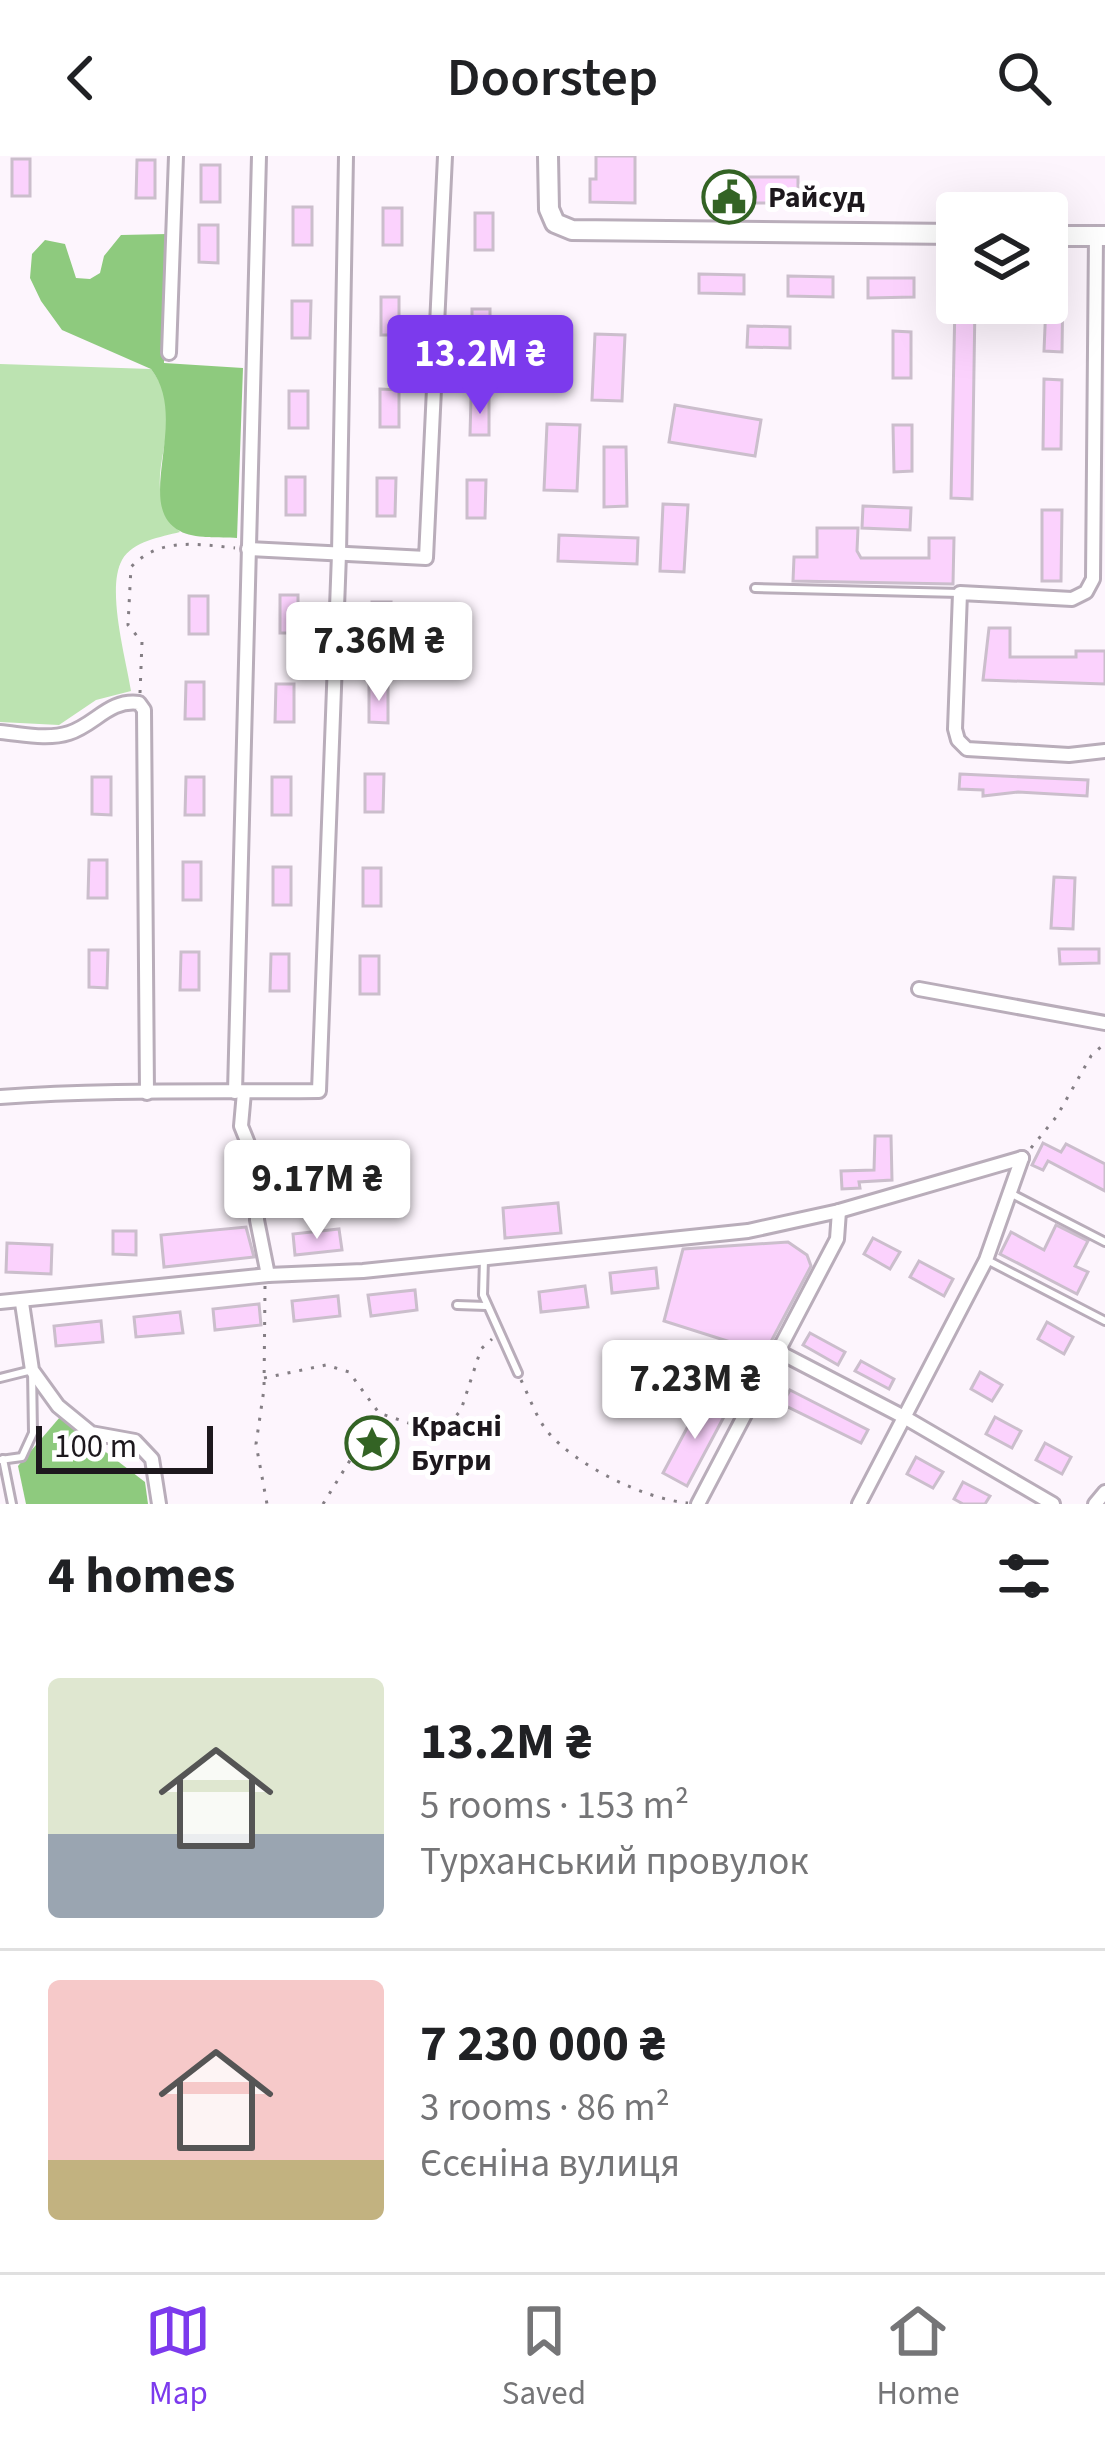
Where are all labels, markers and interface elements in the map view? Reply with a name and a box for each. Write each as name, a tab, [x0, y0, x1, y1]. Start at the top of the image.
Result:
text: Doorstep	[447, 40, 658, 117]
icon: back	[48, 45, 114, 111]
icon: search	[991, 45, 1057, 111]
public building icon: Райсуд	[701, 169, 757, 225]
place label: Райсуд	[768, 176, 865, 219]
map controls	[936, 192, 1068, 324]
button: layers	[936, 192, 1068, 324]
pin: 13.2M ₴	[369, 315, 591, 417]
text: 13.2M ₴	[414, 326, 546, 382]
pin: 7.36M ₴	[268, 602, 490, 704]
text: 7.36M ₴	[313, 613, 445, 669]
pin: 9.17M ₴	[206, 1140, 428, 1242]
text: 9.17M ₴	[251, 1151, 383, 1207]
pin: 7.23M ₴	[584, 1340, 806, 1442]
text: 7.23M ₴	[629, 1351, 761, 1407]
place label: Красні Бугри	[411, 1405, 502, 1482]
place icon: Красні Бугри	[344, 1415, 400, 1471]
scale bar	[36, 1420, 213, 1473]
text: 100 m	[54, 1423, 137, 1470]
text: 4 homes	[48, 1540, 235, 1612]
icon: filters	[991, 1543, 1057, 1609]
text: 13.2M ₴	[420, 1706, 592, 1778]
icon: home	[144, 1726, 288, 1870]
text: 5 rooms · 153 m²	[420, 1778, 689, 1834]
text: Турханський провулок	[420, 1834, 809, 1890]
text: 7 230 000 ₴	[420, 2008, 666, 2080]
icon: home	[144, 2028, 288, 2172]
text: 3 rooms · 86 m²	[420, 2080, 670, 2136]
text: Єсєніна вулиця	[420, 2136, 680, 2192]
tab: Map	[145, 2298, 211, 2417]
tab: Saved	[502, 2298, 586, 2417]
tab: Home	[877, 2298, 960, 2417]

